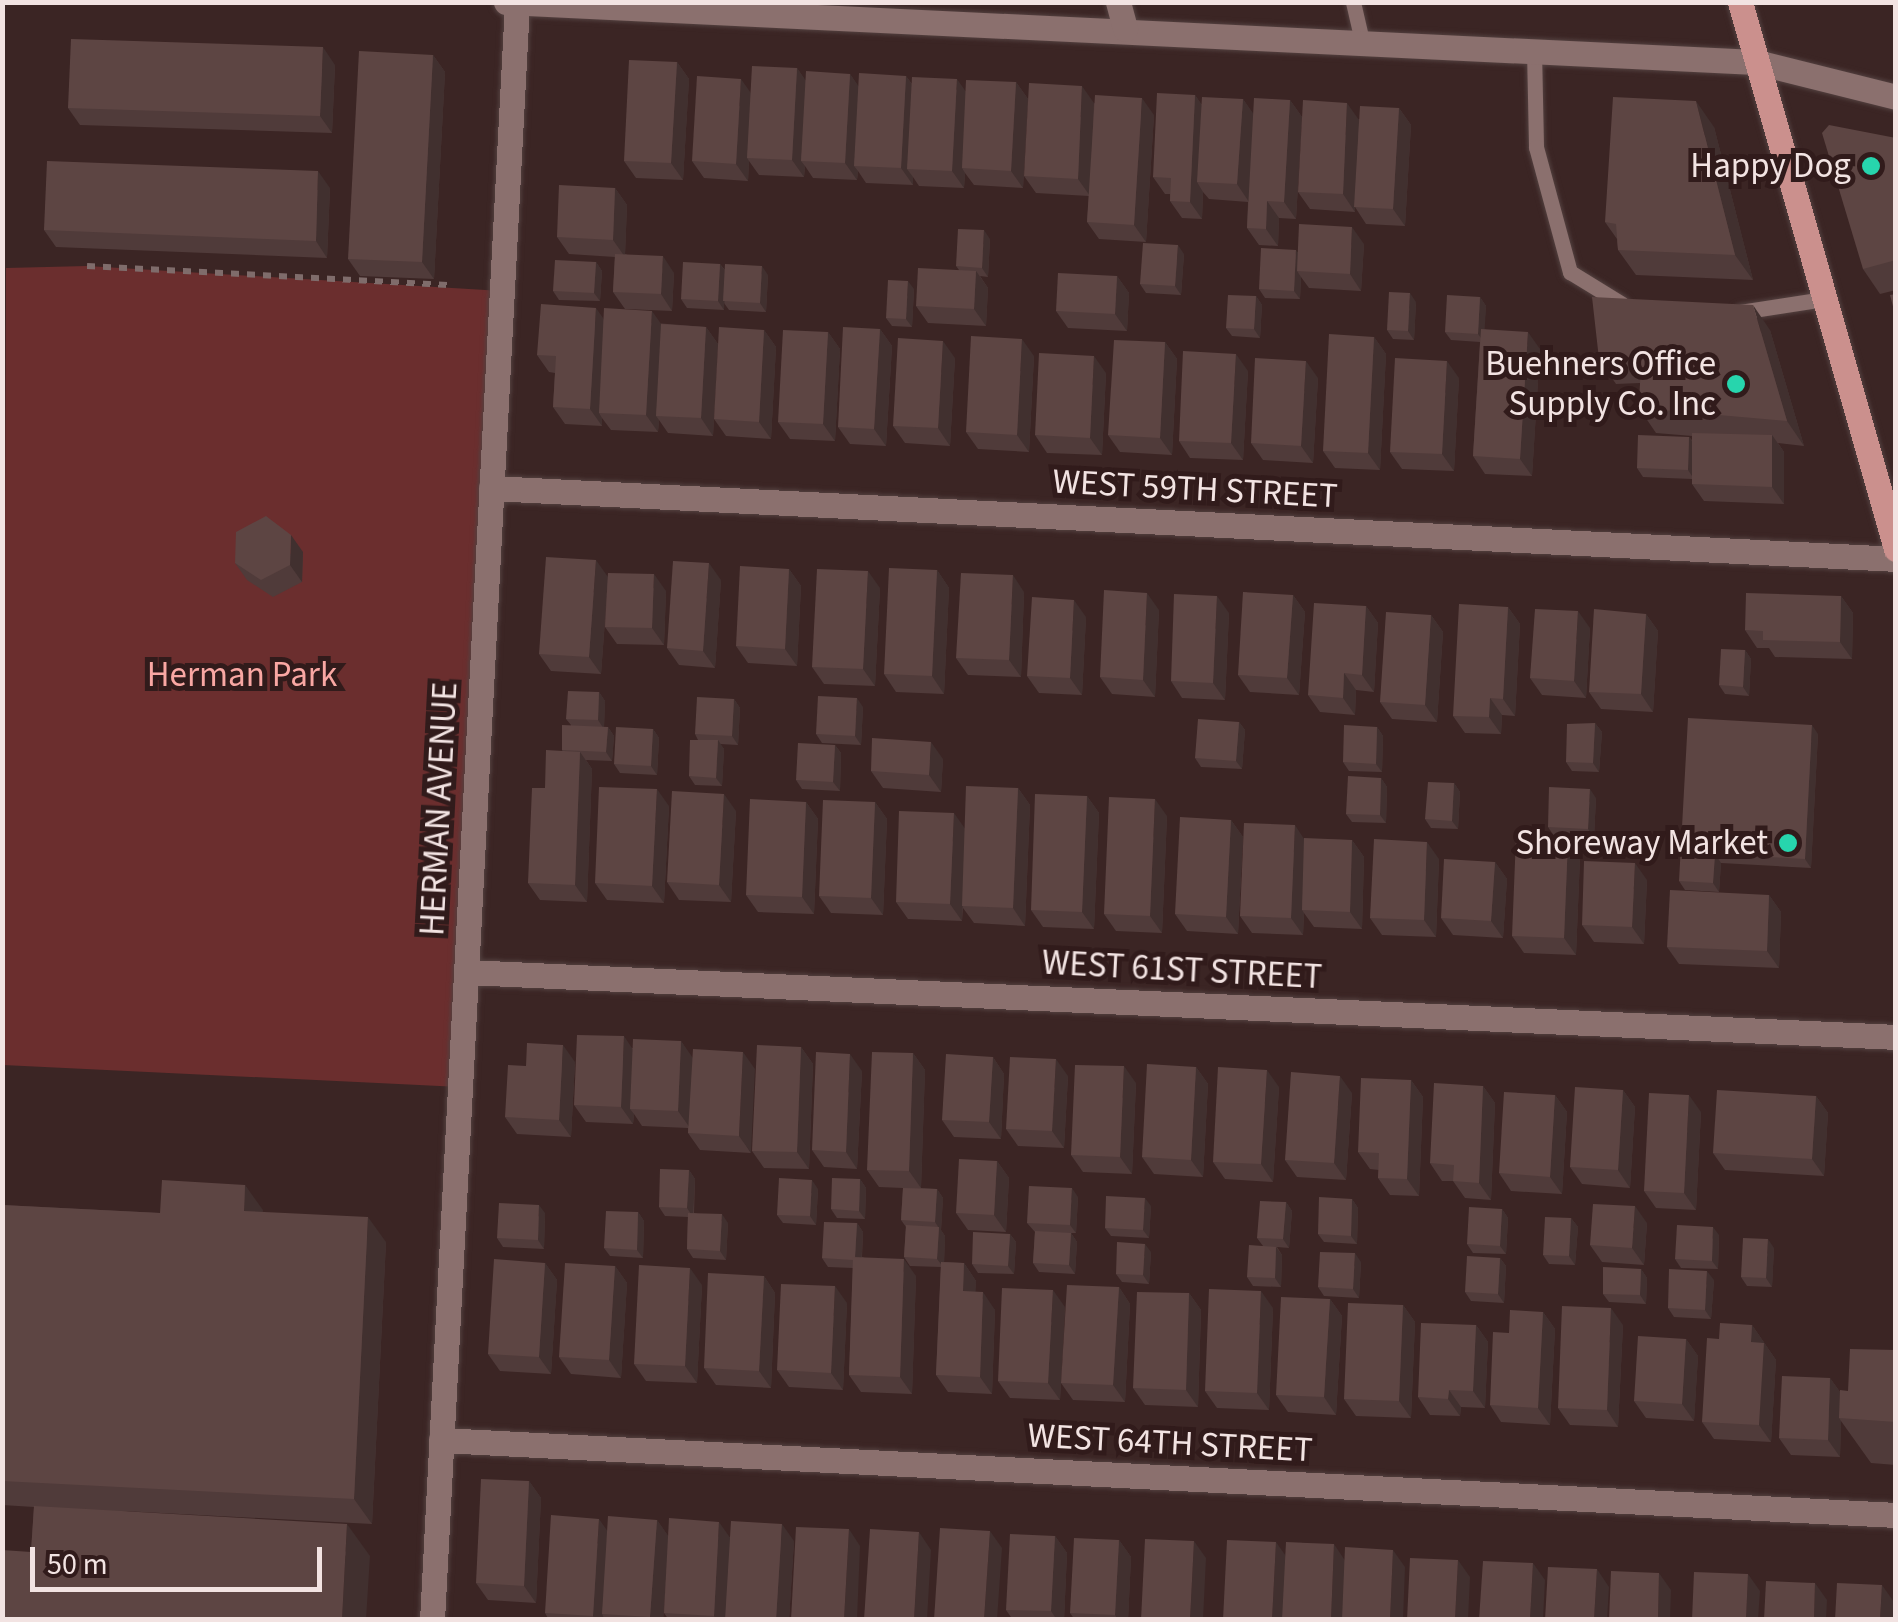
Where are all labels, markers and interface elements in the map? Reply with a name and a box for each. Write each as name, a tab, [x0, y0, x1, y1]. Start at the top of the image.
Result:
place label: Happy Dog	[1690, 145, 1851, 187]
marker: Happy Dog	[1860, 155, 1882, 177]
place label: Buehners Office Supply Co. Inc	[1485, 343, 1716, 425]
marker: Buehners Office Supply Co. Inc	[1725, 373, 1747, 395]
street label: WEST 59TH STREET	[1051, 461, 1339, 517]
park label: Herman Park	[147, 654, 337, 696]
street label: HERMAN AVENUE	[411, 681, 467, 937]
place label: Shoreway Market	[1515, 822, 1768, 864]
marker: Shoreway Market	[1777, 832, 1799, 854]
street label: WEST 61ST STREET	[1041, 942, 1323, 998]
street label: WEST 64TH STREET	[1026, 1415, 1314, 1471]
scale bar	[35, 1527, 328, 1589]
text: 50 m	[47, 1543, 108, 1586]

